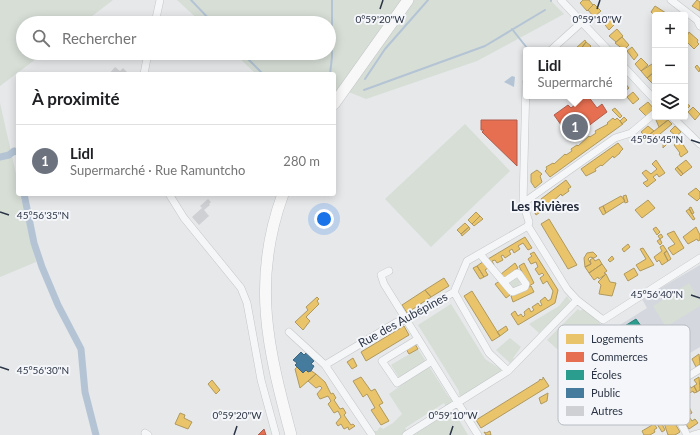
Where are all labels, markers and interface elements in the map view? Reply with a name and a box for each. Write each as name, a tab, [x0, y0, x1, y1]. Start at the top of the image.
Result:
map controls	[652, 12, 688, 120]
button: +	[652, 12, 688, 48]
text: 0°59'20"W	[355, 13, 405, 25]
text: 0°59'10"W	[572, 13, 622, 25]
search box	[16, 16, 336, 60]
icon: search	[30, 27, 52, 49]
text: Rechercher	[62, 29, 136, 47]
popup	[523, 47, 627, 99]
button: −	[652, 48, 688, 84]
text: Lidl	[538, 56, 561, 74]
text: Supermarché	[538, 74, 613, 90]
button: layers	[652, 84, 688, 120]
text: À proximité	[32, 88, 120, 109]
pin: 1	[562, 112, 588, 142]
text: 45°56'45"N	[631, 133, 683, 145]
text: Lidl	[70, 144, 94, 162]
text: 1	[41, 153, 49, 169]
text: 280 m	[283, 153, 320, 169]
text: Supermarché · Rue Ramuntcho	[70, 162, 245, 178]
district label: Les Rivières	[511, 198, 579, 214]
text: 45°56'35"N	[17, 209, 69, 221]
your location	[314, 209, 334, 229]
text: 45°56'40"N	[631, 288, 683, 300]
street label: Rue des Aubépines	[355, 289, 450, 350]
legend	[558, 325, 690, 425]
text: Logements	[591, 332, 644, 345]
text: Commerces	[591, 350, 648, 363]
text: 45°56'30"N	[17, 364, 69, 376]
text: Écoles	[591, 368, 622, 381]
text: Public	[591, 386, 620, 399]
text: Autres	[591, 404, 623, 417]
text: 0°59'20"W	[212, 409, 262, 421]
text: 0°59'10"W	[428, 409, 478, 421]

